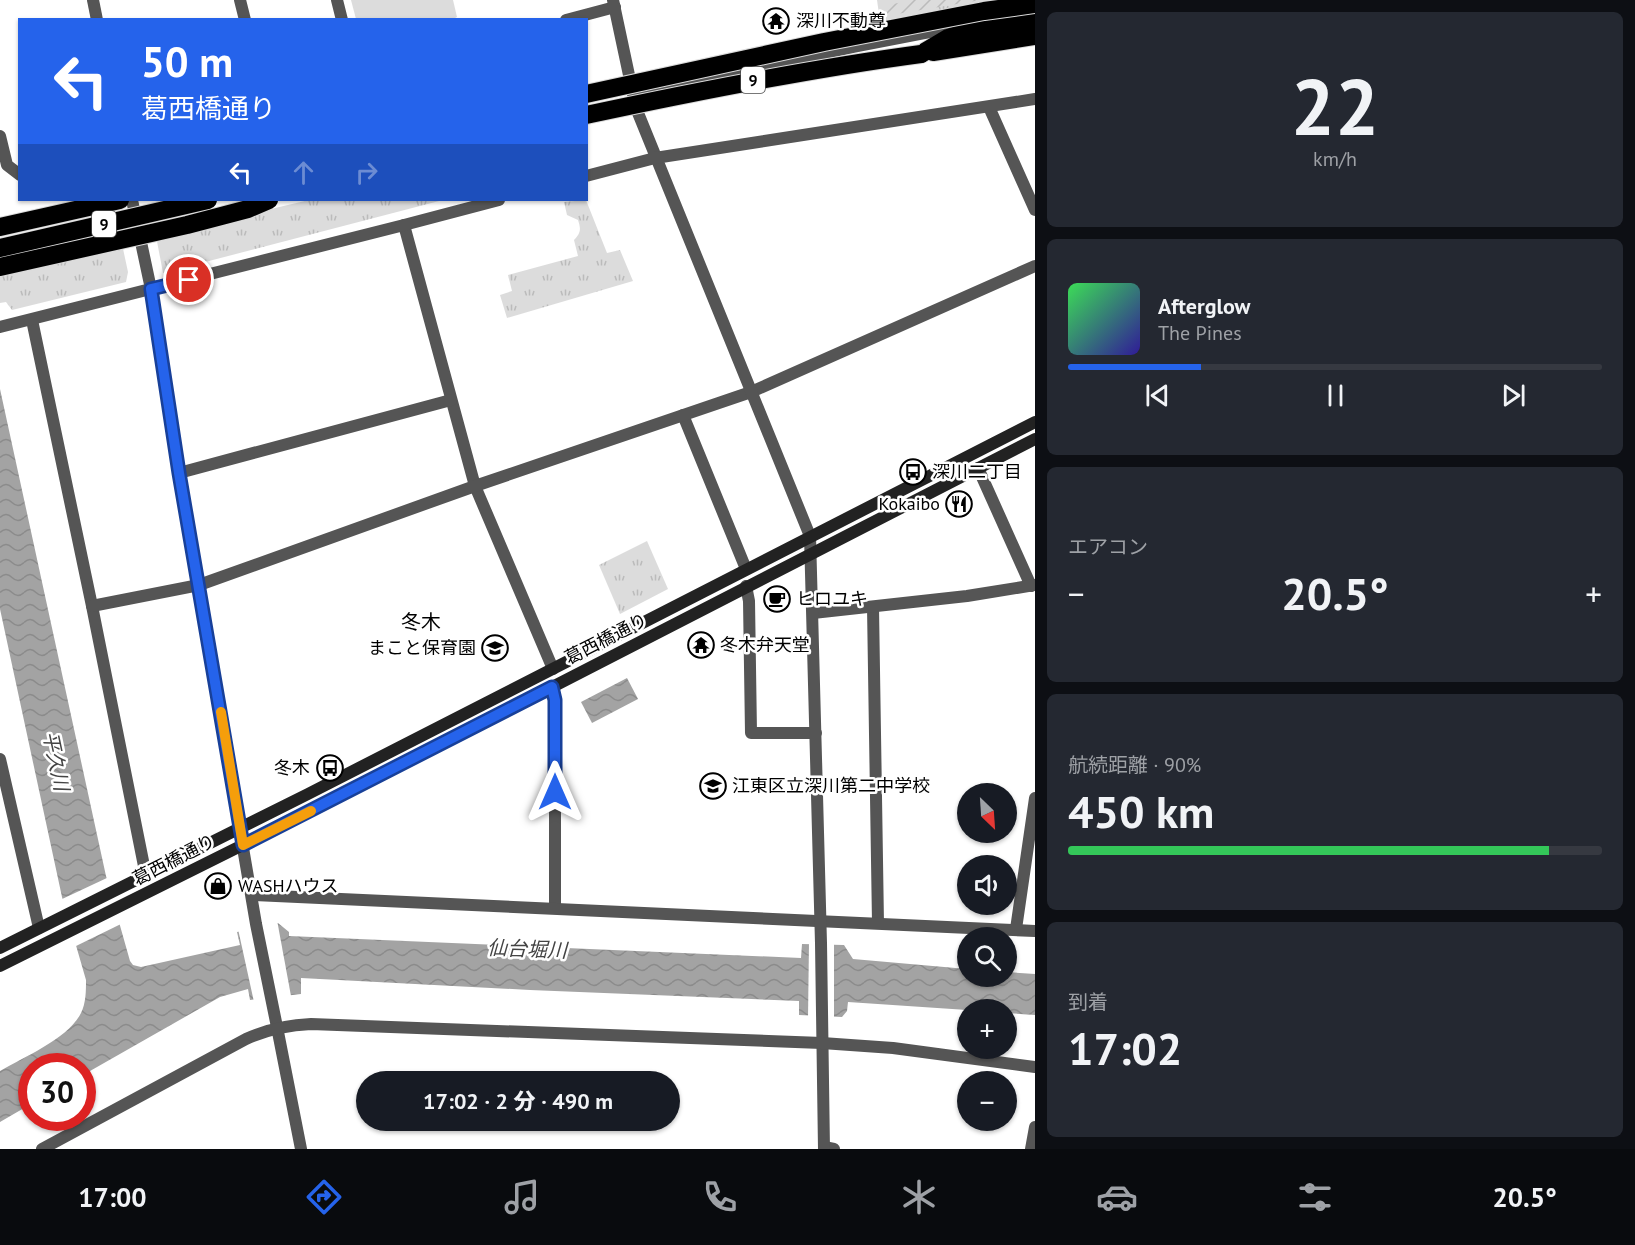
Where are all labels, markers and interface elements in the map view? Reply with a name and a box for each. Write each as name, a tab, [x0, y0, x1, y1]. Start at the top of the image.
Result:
temple icon: 深川不動尊	[761, 6, 791, 36]
place label: 深川不動尊	[796, 9, 886, 32]
text: 50 m	[141, 34, 233, 89]
icon: left	[42, 42, 120, 120]
text: 22	[1291, 56, 1379, 157]
road number: 9	[741, 67, 765, 93]
text: 葛西橋通り	[141, 91, 276, 125]
text: km/h	[1313, 146, 1357, 172]
icon: left	[224, 156, 257, 189]
icon: ahead	[287, 156, 320, 189]
icon: right	[350, 156, 383, 189]
road number: 9	[92, 211, 116, 237]
pin	[163, 254, 214, 305]
icon: arrive	[172, 263, 205, 296]
text: Afterglow	[1158, 292, 1250, 320]
text: The Pines	[1158, 320, 1242, 346]
icon: previous	[1141, 379, 1174, 412]
icon: pause	[1319, 379, 1352, 412]
icon: next	[1497, 379, 1530, 412]
bus stop icon: 深川二丁目	[898, 457, 928, 487]
place label: 深川二丁目	[932, 460, 1022, 483]
restaurant icon: Kokaibo	[944, 489, 974, 519]
place label: Kokaibo	[878, 492, 940, 515]
text: エアコン	[1068, 534, 1148, 560]
text: 20.5°	[1281, 564, 1389, 622]
text: −	[1068, 572, 1085, 615]
text: +	[1585, 572, 1602, 615]
cafe icon: ヒロユキ	[762, 584, 792, 614]
place label: ヒロユキ	[796, 587, 868, 610]
street label: 葛西橋通り	[560, 608, 651, 669]
district label: 冬木	[401, 609, 441, 635]
temple icon: 冬木弁天堂	[686, 630, 716, 660]
school or university icon: まこと保育園	[480, 633, 510, 663]
place label: 冬木弁天堂	[720, 633, 810, 656]
place label: まこと保育園	[368, 636, 476, 659]
water label: 平久川	[37, 729, 75, 795]
text: 航続距離 · 90%	[1068, 752, 1201, 778]
bus stop icon: 冬木	[315, 753, 345, 783]
place label: 冬木	[274, 756, 310, 779]
position arrow	[523, 760, 587, 824]
school or university icon: 江東区立深川第二中学校	[698, 771, 728, 801]
place label: 江東区立深川第二中学校	[732, 774, 930, 797]
text: 450 km	[1068, 782, 1214, 840]
north arrow	[957, 783, 1017, 843]
map controls	[957, 783, 1017, 1131]
street label: 葛西橋通り	[128, 829, 219, 890]
button: sound	[957, 855, 1017, 915]
shop icon: WASHハウス	[203, 871, 233, 901]
place label: WASHハウス	[238, 874, 339, 897]
button: search	[957, 927, 1017, 987]
water label: 仙台堀川	[487, 935, 569, 963]
text: 到着	[1068, 989, 1108, 1015]
button: +	[957, 999, 1017, 1059]
text: 17:02	[1068, 1019, 1182, 1077]
speed limit sign: 30	[18, 1053, 96, 1131]
button: −	[957, 1071, 1017, 1131]
text: 17:02 · 2 分 · 490 m	[423, 1087, 613, 1115]
icon: directions	[303, 1176, 345, 1218]
icon: music	[501, 1176, 543, 1218]
icon: phone	[699, 1176, 741, 1218]
icon: climate	[898, 1176, 940, 1218]
icon: car	[1096, 1176, 1138, 1218]
icon: filters	[1294, 1176, 1336, 1218]
text: 17:00	[78, 1180, 147, 1214]
text: 20.5°	[1492, 1180, 1557, 1214]

